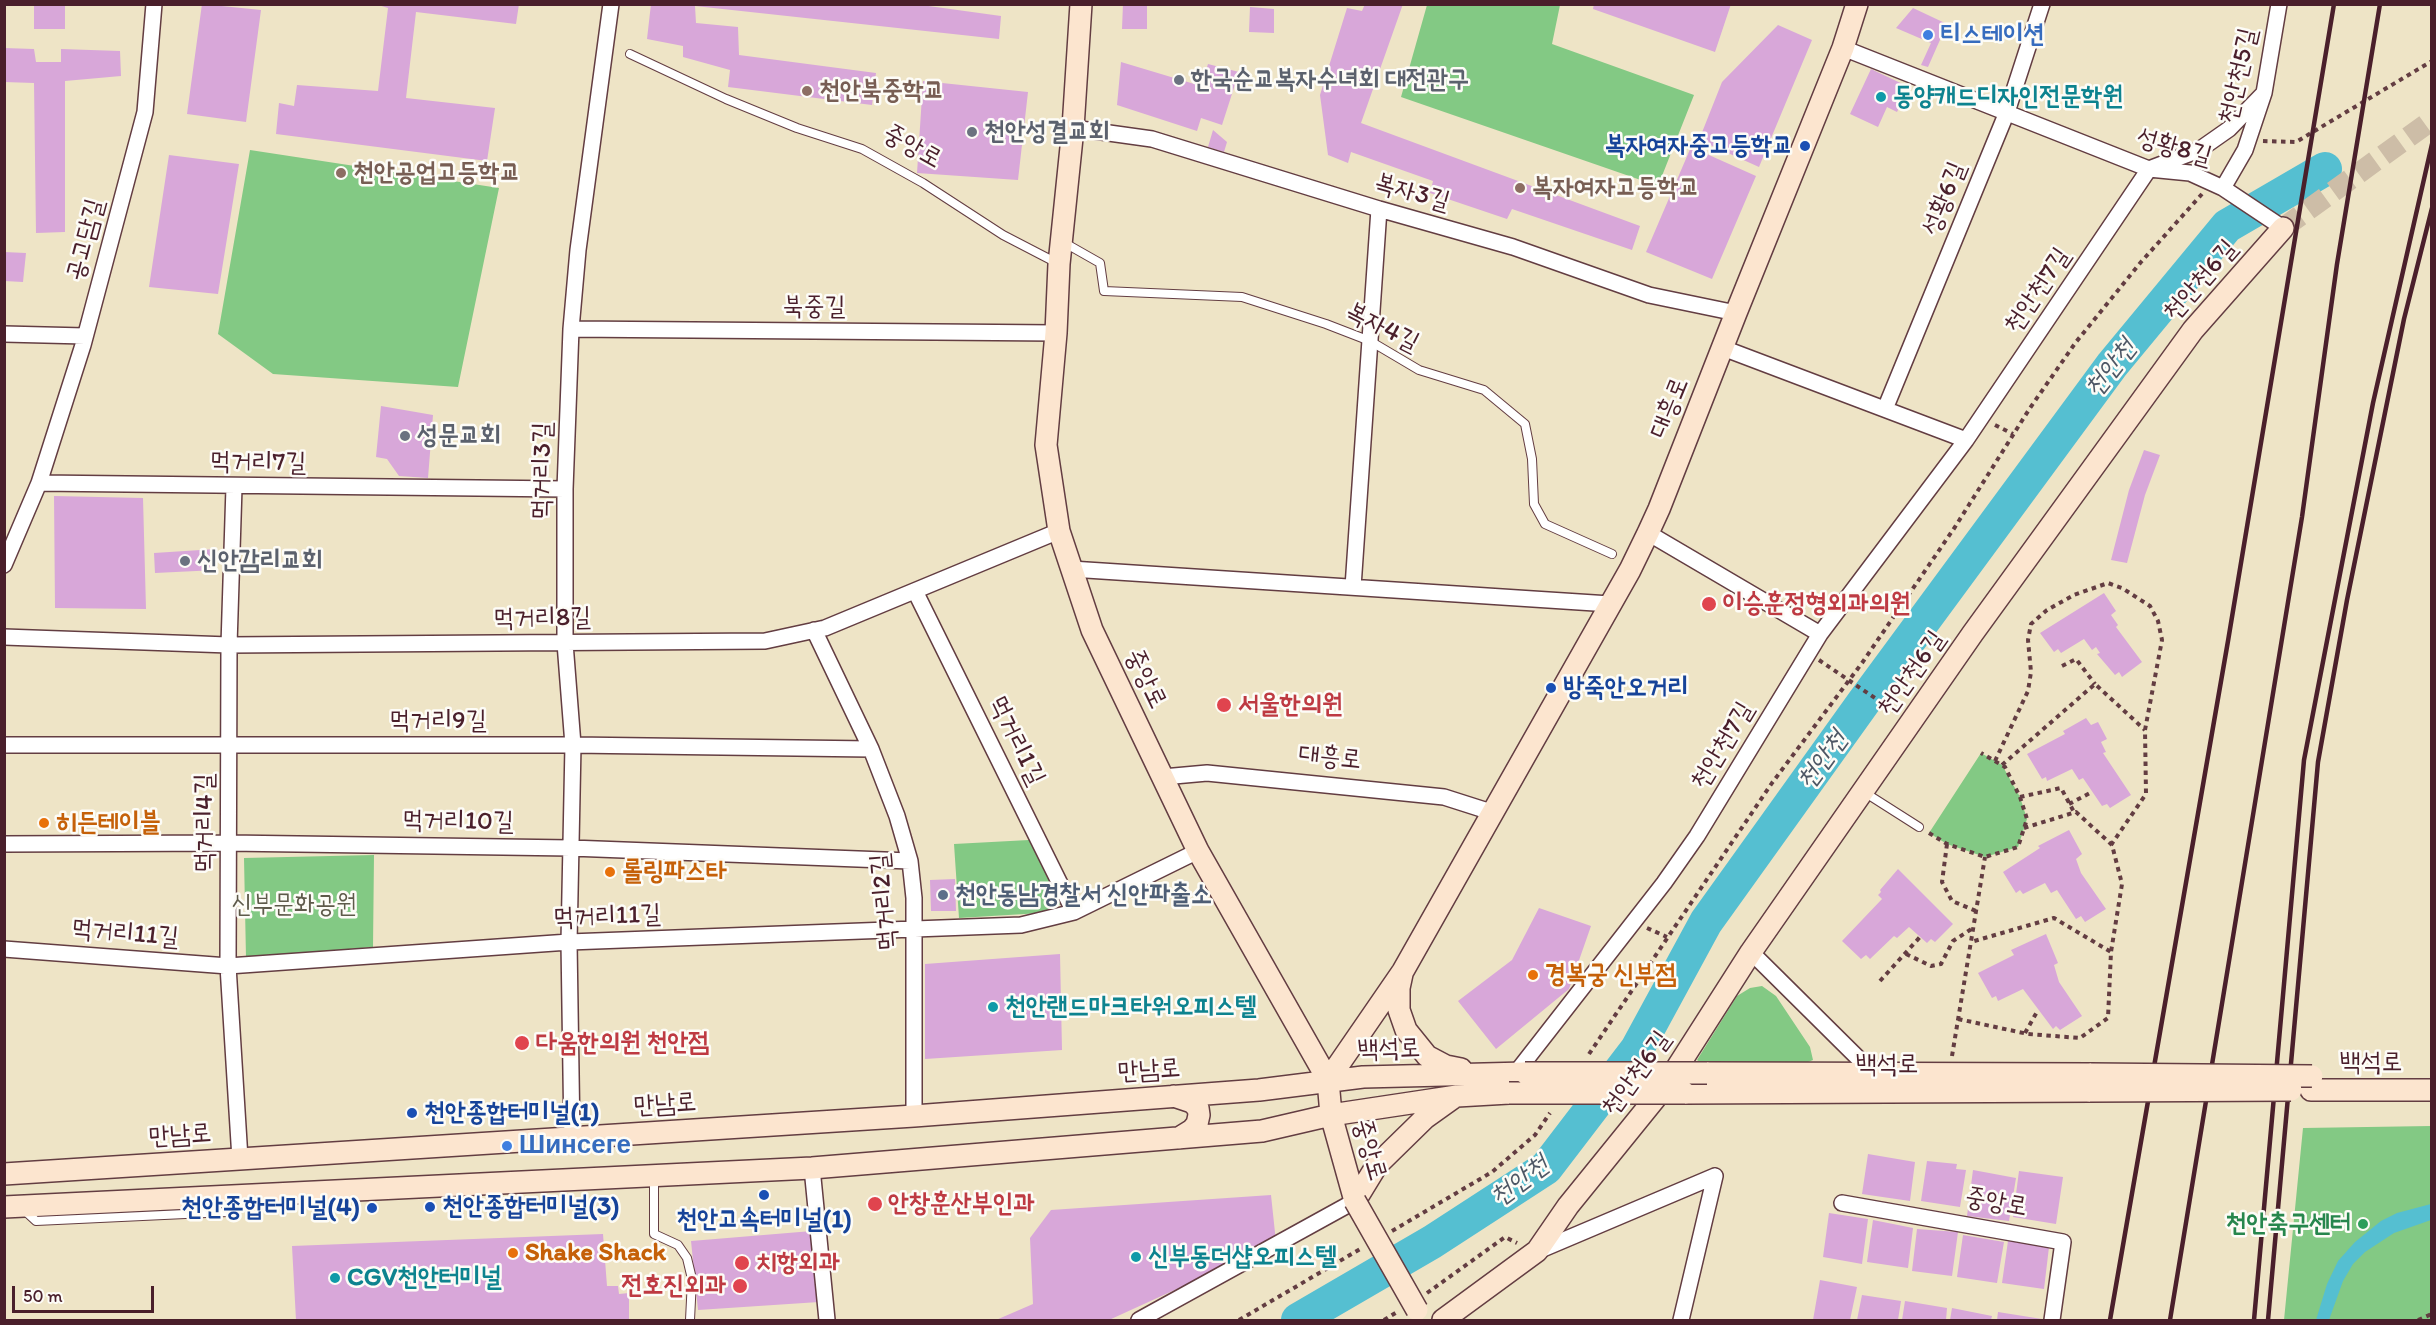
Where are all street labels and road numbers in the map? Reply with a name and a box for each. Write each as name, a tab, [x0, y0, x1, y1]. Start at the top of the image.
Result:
street label: 천안천5길	[2213, 25, 2265, 127]
street label: 중앙로	[877, 118, 947, 176]
street label: 성황8길	[2133, 122, 2215, 174]
street label: 성황6길	[1916, 158, 1974, 240]
street label: 복자3길	[1371, 167, 1453, 219]
street label: 공고담길	[60, 196, 112, 284]
street label: 천안천6길	[2157, 234, 2245, 328]
street label: 천안천7길	[1998, 242, 2078, 340]
street label: 북중길	[783, 291, 845, 323]
street label: 복자4길	[1340, 296, 1424, 360]
street label: 대흥로	[1644, 373, 1696, 443]
street label: 먹거리3길	[527, 422, 559, 520]
street label: 먹거리7길	[209, 447, 307, 479]
street label: 먹거리8길	[493, 603, 591, 635]
street label: 천안천6길	[1871, 625, 1953, 723]
street label: 중앙로	[1117, 644, 1173, 714]
street label: 먹거리1길	[981, 691, 1051, 791]
street label: 천안천7길	[1685, 697, 1761, 795]
street label: 먹거리9길	[389, 705, 487, 737]
street label: 대흥로	[1297, 739, 1363, 777]
street label: 먹거리4길	[189, 773, 221, 873]
street label: 먹거리10길	[402, 805, 514, 839]
street label: 먹거리2길	[865, 852, 905, 952]
street label: 먹거리11길	[553, 900, 661, 934]
street label: 먹거리11길	[70, 914, 180, 954]
street label: 천안천6길	[1596, 1025, 1678, 1123]
street label: 백석로	[1357, 1033, 1421, 1067]
street label: 백석로	[2340, 1047, 2402, 1079]
street label: 백석로	[1856, 1049, 1918, 1081]
street label: 만남로	[1117, 1053, 1181, 1089]
street label: 만남로	[633, 1087, 697, 1123]
street label: 중앙로	[1345, 1116, 1393, 1184]
street label: 만남로	[148, 1118, 212, 1154]
street label: 중앙로	[1962, 1182, 2030, 1224]

